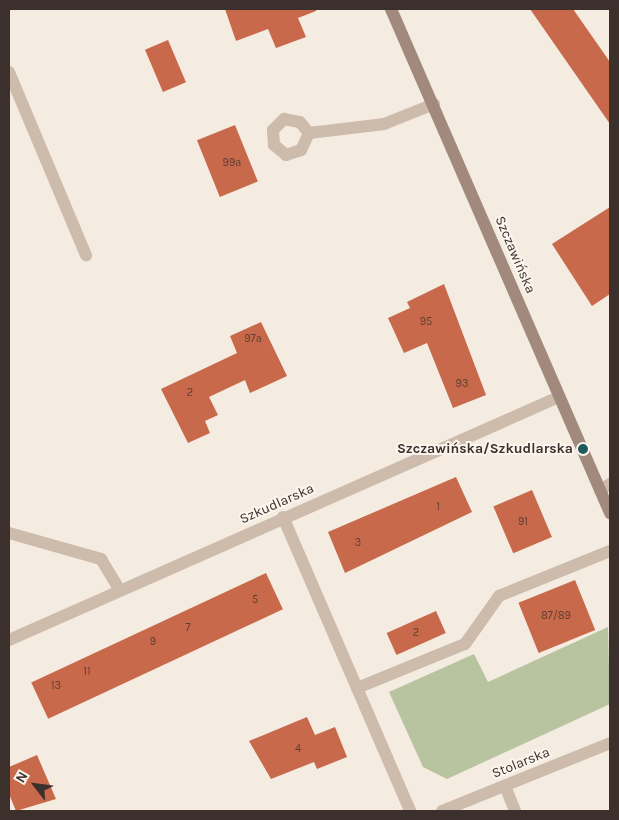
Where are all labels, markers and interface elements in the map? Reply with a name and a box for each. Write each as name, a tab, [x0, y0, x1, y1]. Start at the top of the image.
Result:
house number: 99a	[223, 156, 241, 170]
street label: Szczawińska	[491, 214, 539, 296]
house number: 95	[420, 315, 432, 329]
house number: 97a	[244, 332, 262, 346]
house number: 93	[456, 377, 468, 391]
house number: 2	[187, 386, 193, 400]
place label: Szczawińska/Szkudlarska	[397, 441, 573, 457]
marker: Szczawińska/Szkudlarska	[577, 443, 589, 455]
street label: Szkudlarska	[237, 480, 317, 528]
house number: 1	[436, 500, 440, 514]
house number: 91	[518, 515, 528, 529]
house number: 3	[355, 536, 361, 550]
house number: 5	[252, 593, 258, 607]
house number: 87/89	[541, 609, 571, 623]
house number: 7	[185, 621, 191, 635]
house number: 2	[413, 626, 419, 640]
house number: 9	[150, 635, 156, 649]
house number: 11	[83, 665, 91, 679]
house number: 13	[51, 679, 61, 693]
house number: 4	[295, 742, 301, 756]
street label: Stolarska	[490, 744, 552, 782]
north arrow	[10, 760, 60, 810]
text: N	[12, 769, 31, 786]

